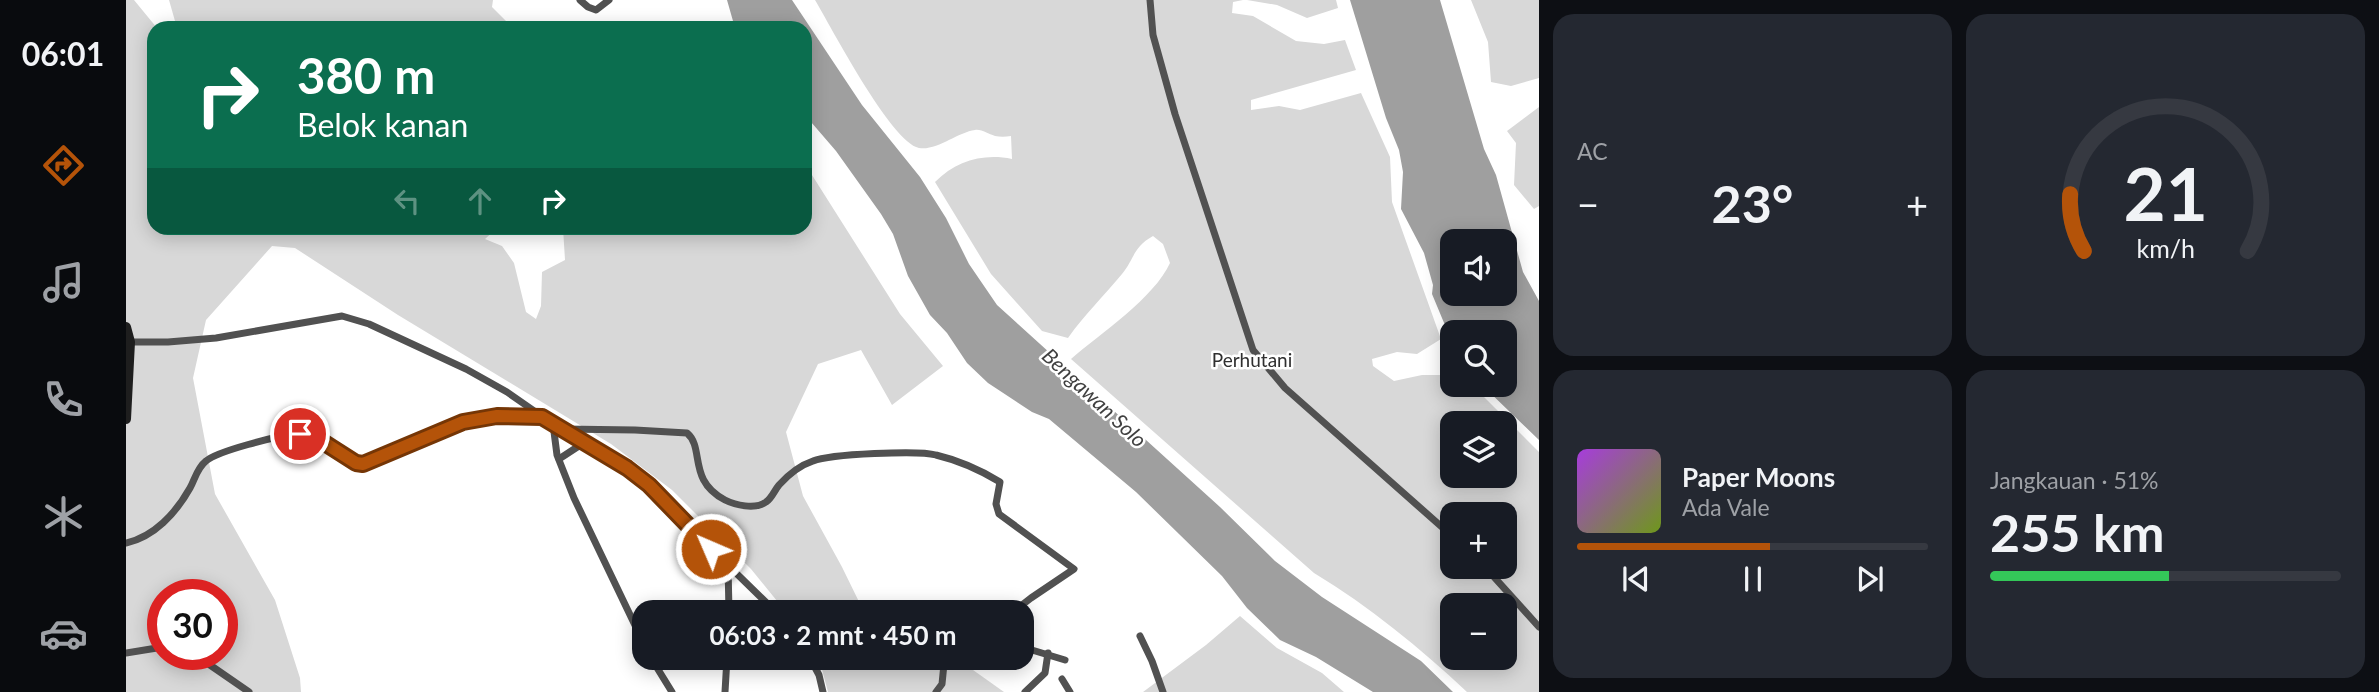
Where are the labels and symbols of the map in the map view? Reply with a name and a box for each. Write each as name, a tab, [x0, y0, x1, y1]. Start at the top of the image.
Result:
water label: Bengawan Solo	[1038, 342, 1152, 452]
park label: Perhutani	[1212, 348, 1292, 371]
pin	[270, 404, 330, 464]
position arrow	[674, 512, 748, 586]
speed limit sign: 30	[147, 579, 238, 670]

